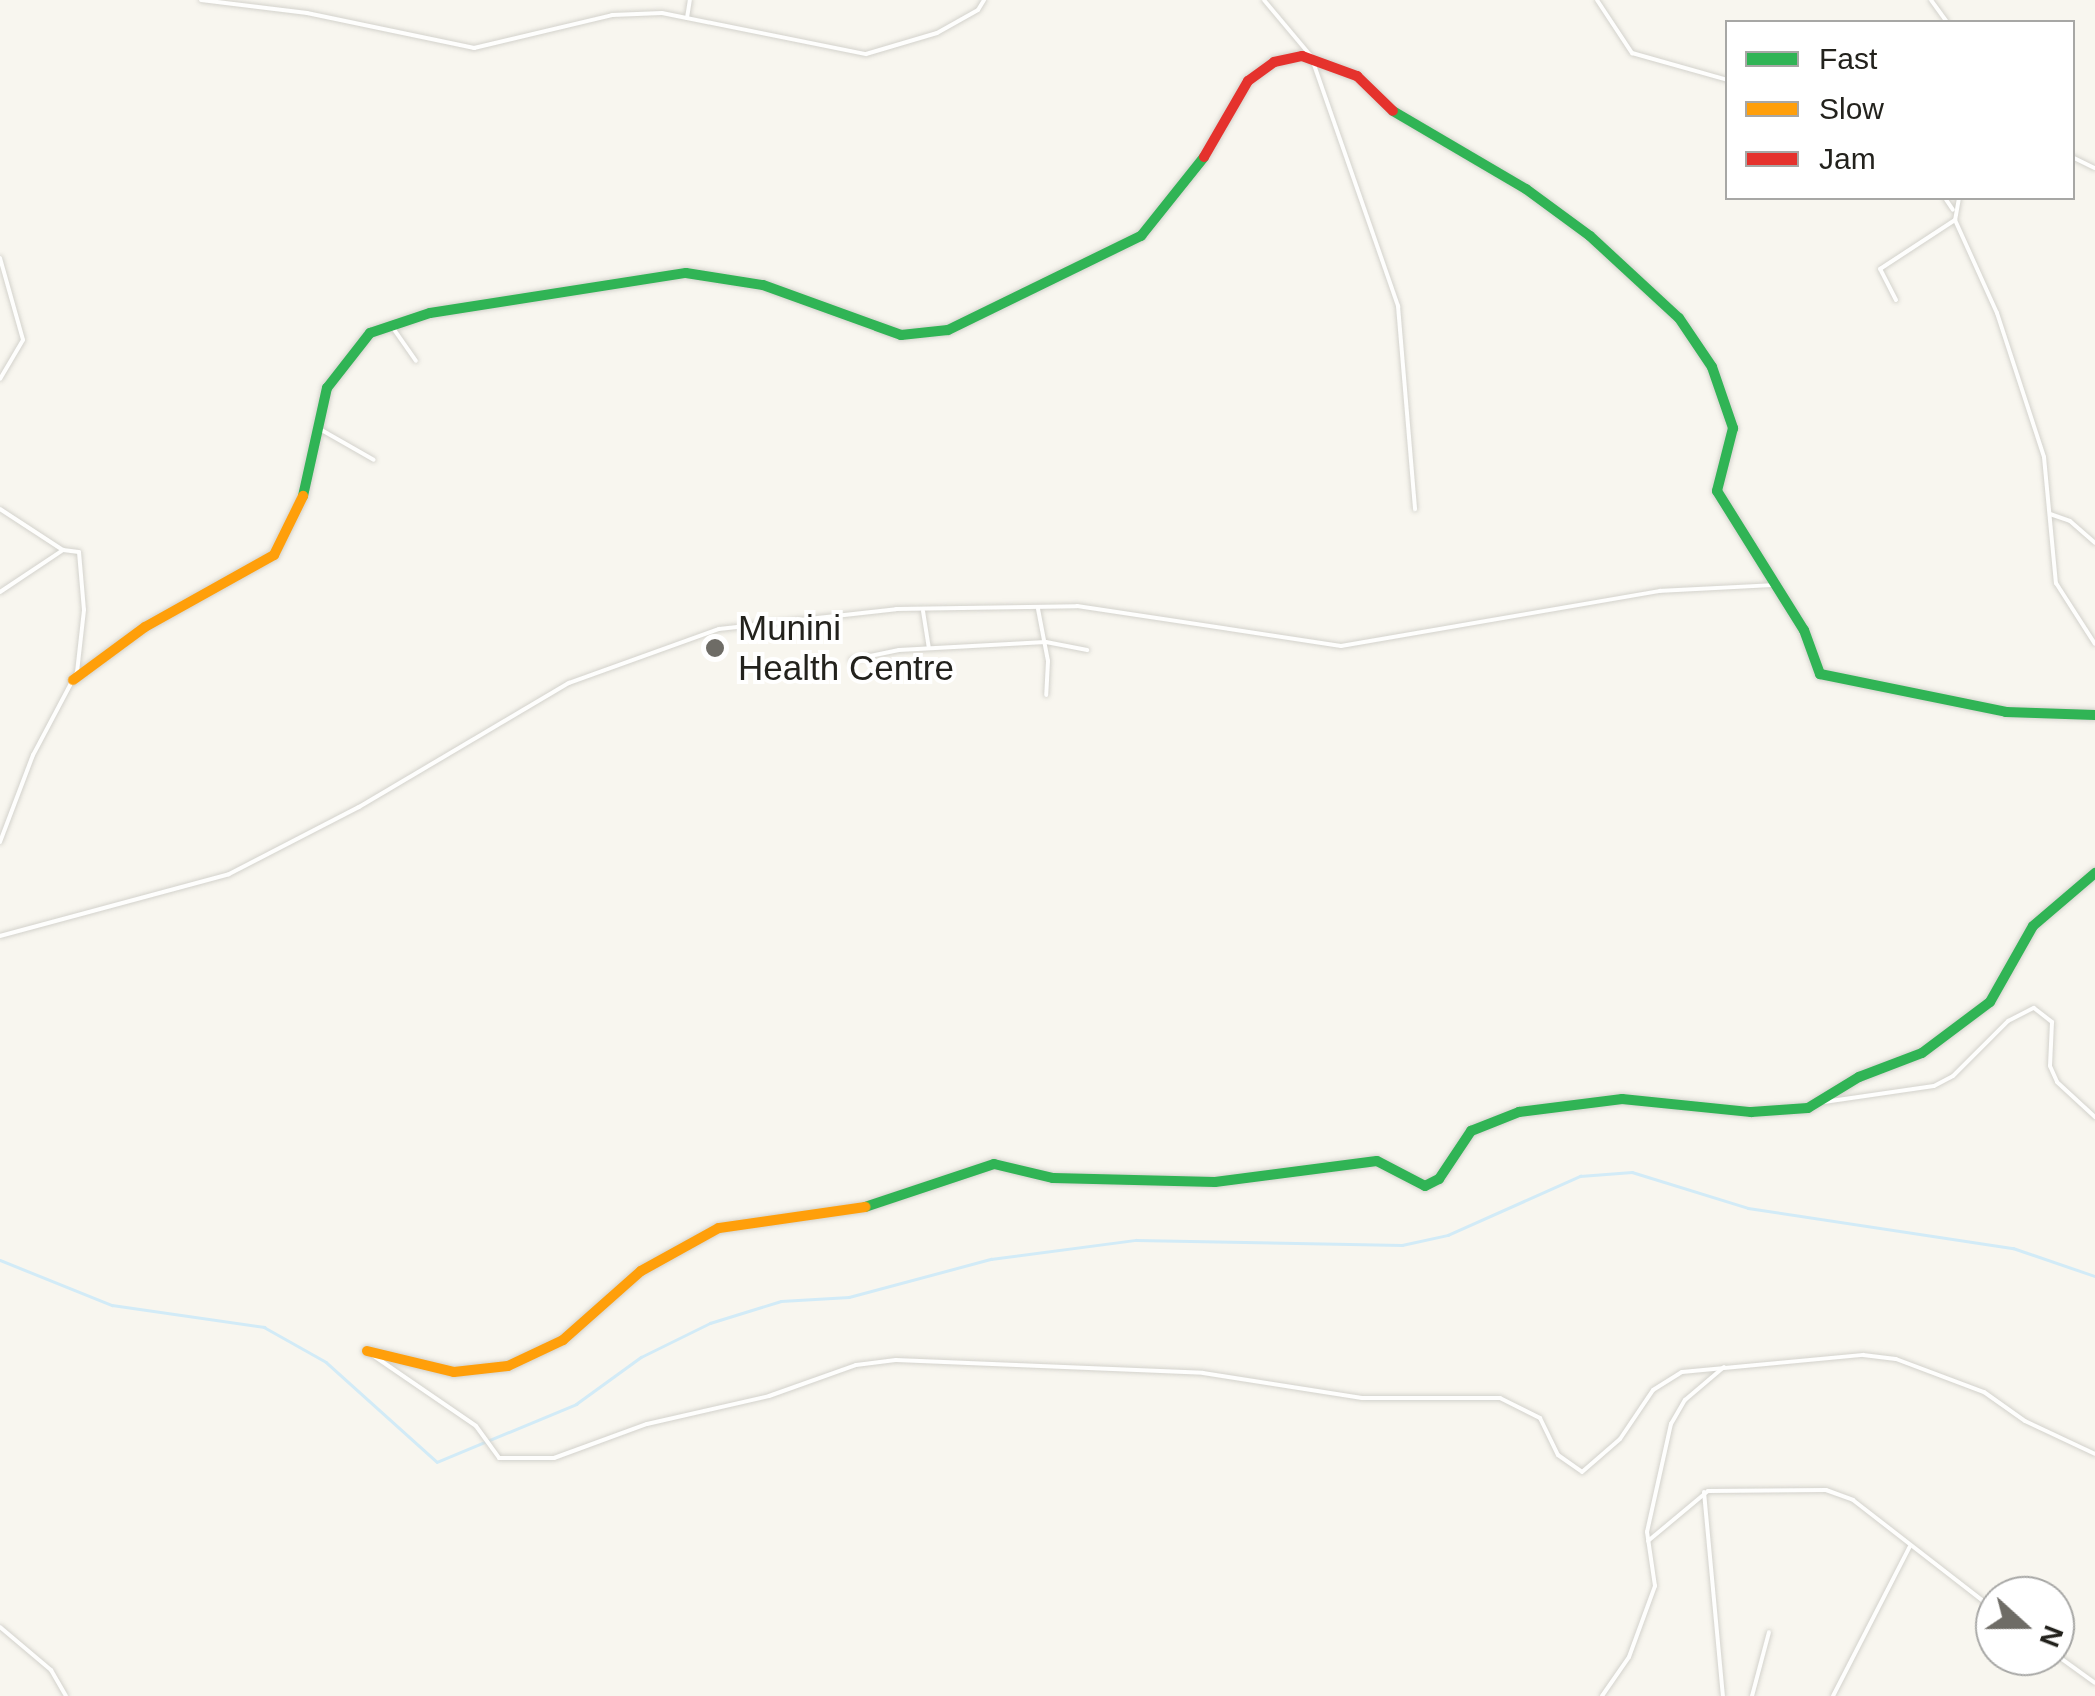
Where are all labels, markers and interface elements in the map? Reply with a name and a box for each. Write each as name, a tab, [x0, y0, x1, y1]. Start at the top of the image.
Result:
legend	[1725, 20, 2075, 200]
text: Fast	[1819, 42, 1877, 75]
text: Slow	[1819, 92, 1884, 125]
text: Jam	[1819, 142, 1876, 175]
place label: Munini Health Centre	[738, 607, 954, 689]
marker: Munini Health Centre	[702, 635, 728, 661]
north arrow	[1975, 1576, 2075, 1676]
text: N	[2034, 1621, 2070, 1651]

